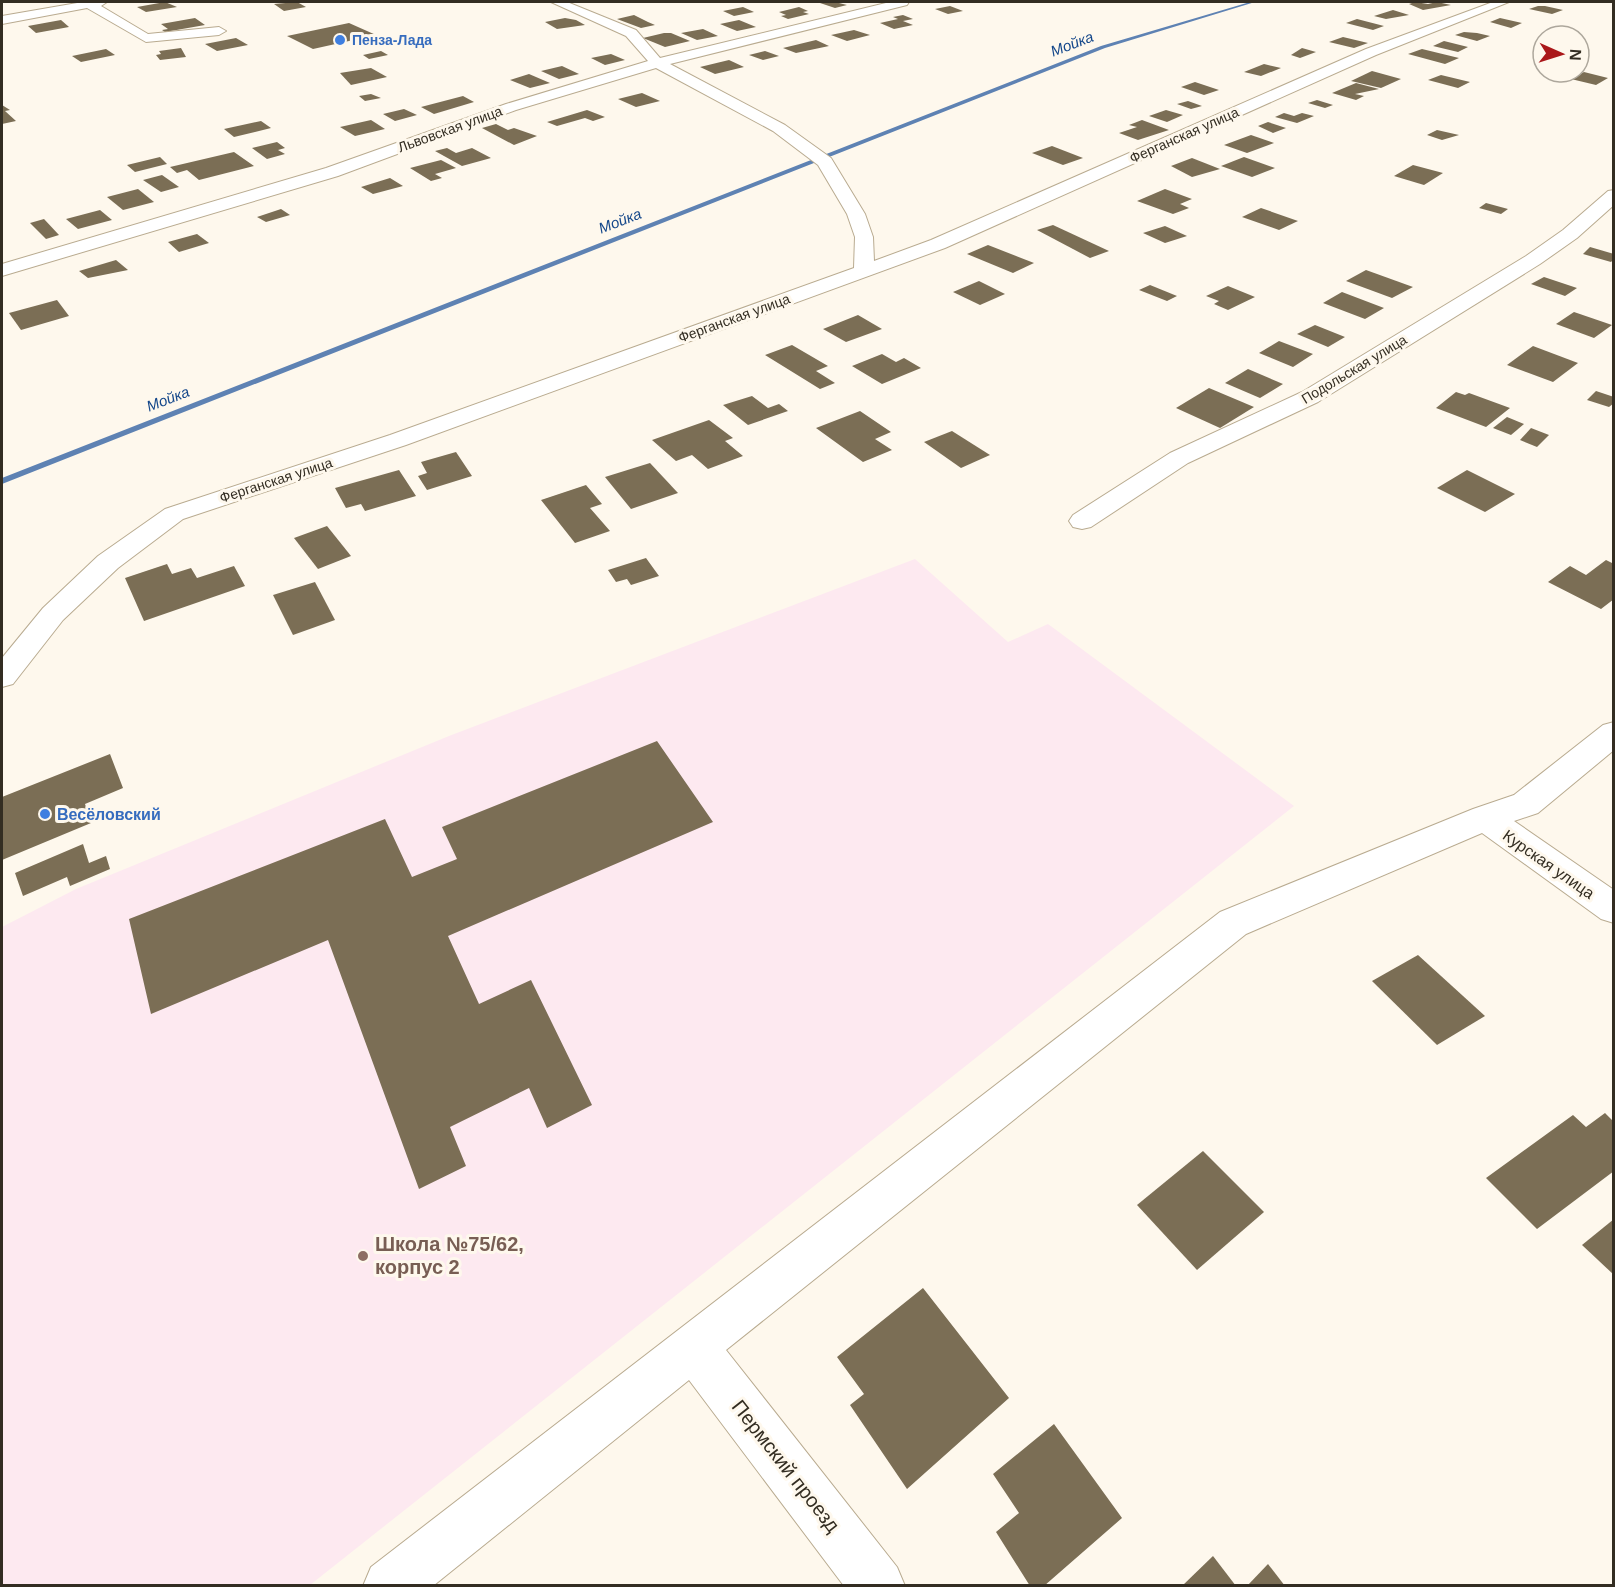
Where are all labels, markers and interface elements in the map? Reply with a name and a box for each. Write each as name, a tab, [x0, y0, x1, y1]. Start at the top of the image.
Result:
north arrow	[1531, 24, 1591, 84]
water label: Мойка	[1048, 28, 1096, 59]
place label: Пенза-Лада	[352, 32, 432, 48]
marker: Пенза-Лада	[333, 33, 347, 47]
text: N	[1567, 49, 1584, 61]
street label: Львовская улица	[396, 103, 505, 155]
street label: Ферганская улица	[1127, 104, 1241, 166]
water label: Мойка	[596, 205, 644, 236]
street label: Ферганская улица	[676, 290, 792, 346]
street label: Подольская улица	[1299, 331, 1410, 407]
water label: Мойка	[144, 383, 192, 414]
street label: Ферганская улица	[218, 454, 335, 506]
place label: Весёловский	[57, 806, 161, 823]
marker: Весёловский	[38, 807, 52, 821]
street label: Курская улица	[1500, 827, 1598, 902]
place label: Школа №75/62, корпус 2	[375, 1233, 524, 1278]
marker: Школа №75/62, корпус 2	[356, 1249, 370, 1263]
street label: Пермский проезд	[728, 1396, 844, 1537]

